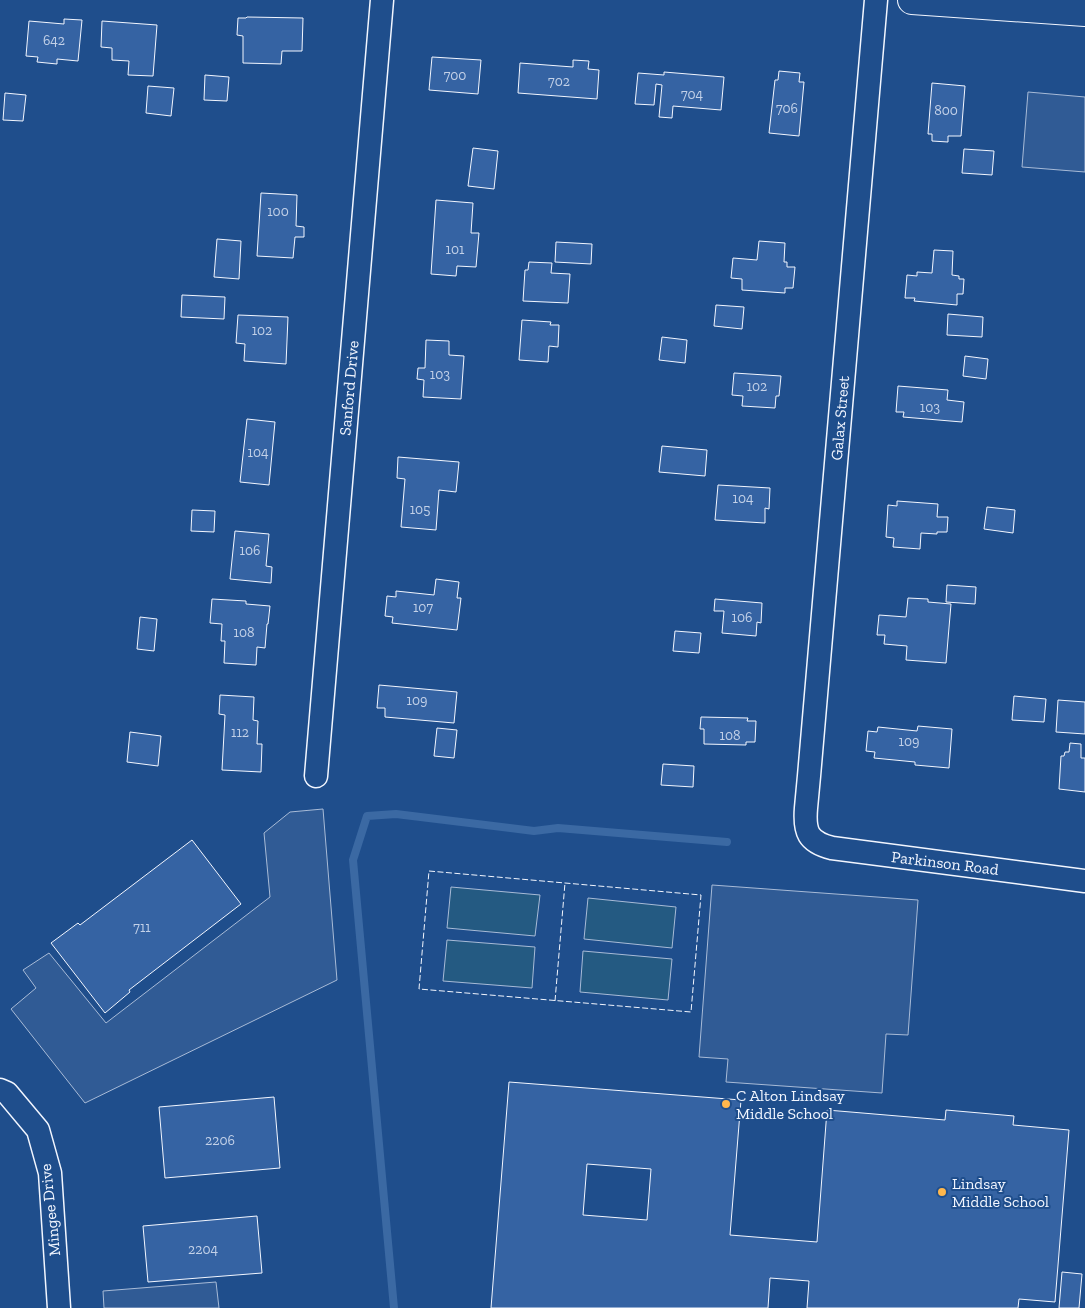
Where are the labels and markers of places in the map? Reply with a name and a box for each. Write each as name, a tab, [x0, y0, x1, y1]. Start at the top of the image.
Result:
place label: C Alton Lindsay Middle School	[736, 1086, 846, 1123]
marker: C Alton Lindsay Middle School	[720, 1098, 732, 1110]
place label: Lindsay Middle School	[952, 1174, 1049, 1211]
marker: Lindsay Middle School	[936, 1186, 948, 1198]

